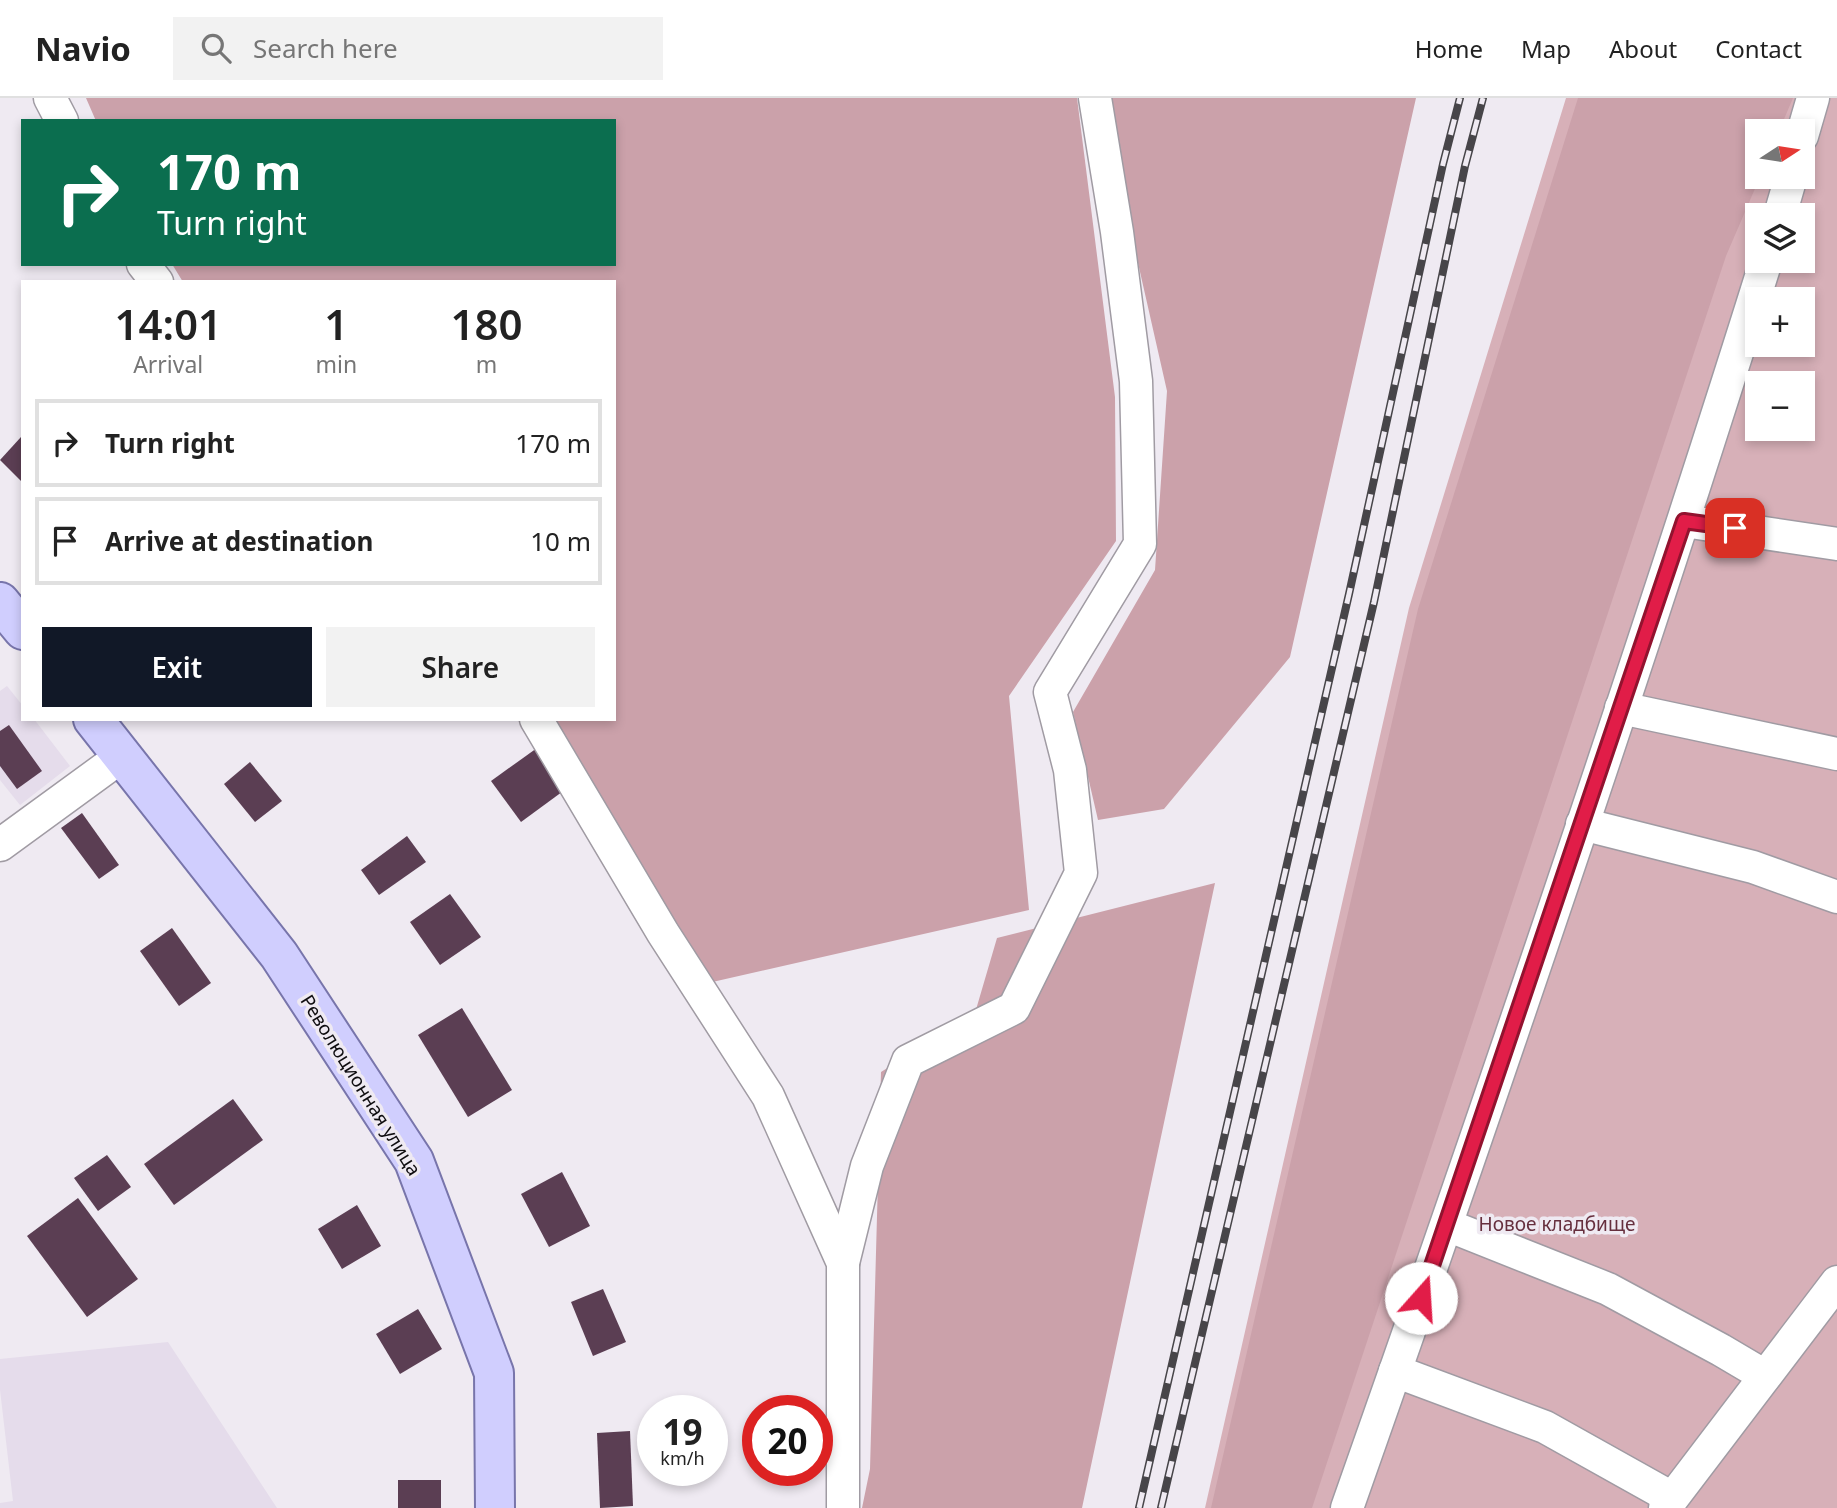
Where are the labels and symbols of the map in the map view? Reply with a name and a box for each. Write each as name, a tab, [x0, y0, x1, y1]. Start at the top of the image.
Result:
north arrow	[1745, 119, 1815, 189]
pin	[1705, 498, 1765, 558]
street label: Революционная улица	[295, 990, 427, 1180]
park label: Новое кладбище	[1479, 1211, 1635, 1237]
position arrow	[1384, 1261, 1458, 1335]
speed limit sign: 20	[742, 1395, 833, 1486]

